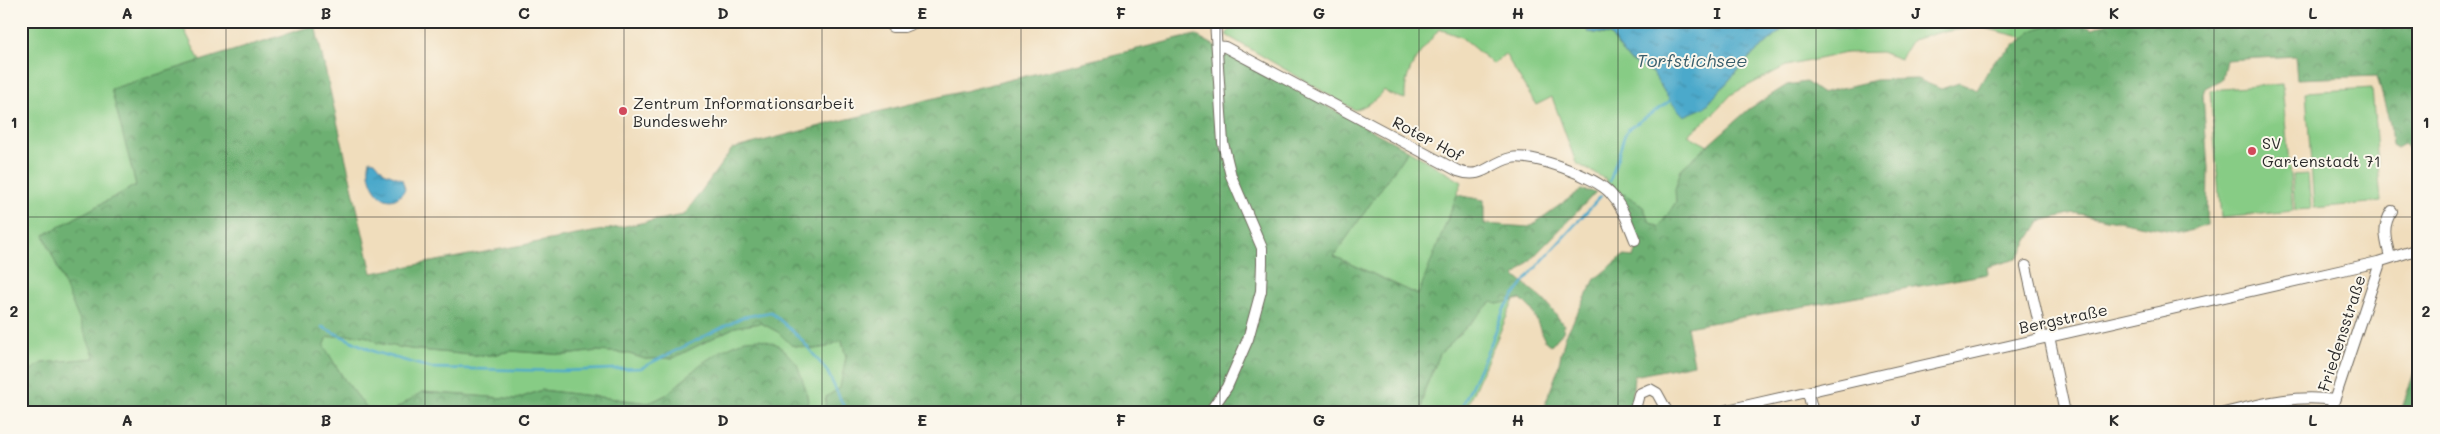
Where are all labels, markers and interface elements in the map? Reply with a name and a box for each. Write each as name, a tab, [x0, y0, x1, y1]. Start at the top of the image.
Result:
text: A	[121, 2, 133, 23]
text: B	[321, 2, 331, 23]
text: C	[518, 2, 530, 23]
text: D	[717, 2, 729, 23]
text: E	[917, 2, 927, 23]
text: F	[1116, 2, 1126, 23]
text: G	[1313, 2, 1325, 23]
text: H	[1512, 2, 1524, 23]
text: I	[1713, 2, 1721, 23]
text: J	[1911, 2, 1921, 23]
text: K	[2109, 2, 2119, 23]
text: L	[2308, 2, 2318, 23]
water label: Torfstichsee	[1637, 48, 1747, 72]
place label: Zentrum Informationsarbeit Bundeswehr	[633, 92, 855, 131]
marker: Zentrum Informationsarbeit Bundeswehr	[617, 105, 629, 117]
text: 1	[10, 111, 18, 132]
street label: Roter Hof	[1389, 111, 1468, 166]
text: 1	[2422, 111, 2430, 132]
place label: SV Gartenstadt 71	[2262, 132, 2381, 171]
marker: SV Gartenstadt 71	[2246, 145, 2258, 157]
street label: Friedensstraße	[2312, 272, 2370, 394]
street label: Bergstraße	[2017, 298, 2109, 338]
text: 2	[10, 300, 19, 321]
text: 2	[2422, 300, 2431, 321]
text: A	[121, 409, 133, 430]
text: B	[321, 409, 331, 430]
text: C	[518, 409, 530, 430]
text: D	[717, 409, 729, 430]
text: E	[917, 409, 927, 430]
text: F	[1116, 409, 1126, 430]
text: G	[1313, 409, 1325, 430]
text: H	[1512, 409, 1524, 430]
text: I	[1713, 409, 1721, 430]
text: J	[1911, 409, 1921, 430]
text: K	[2109, 409, 2119, 430]
text: L	[2308, 409, 2318, 430]

